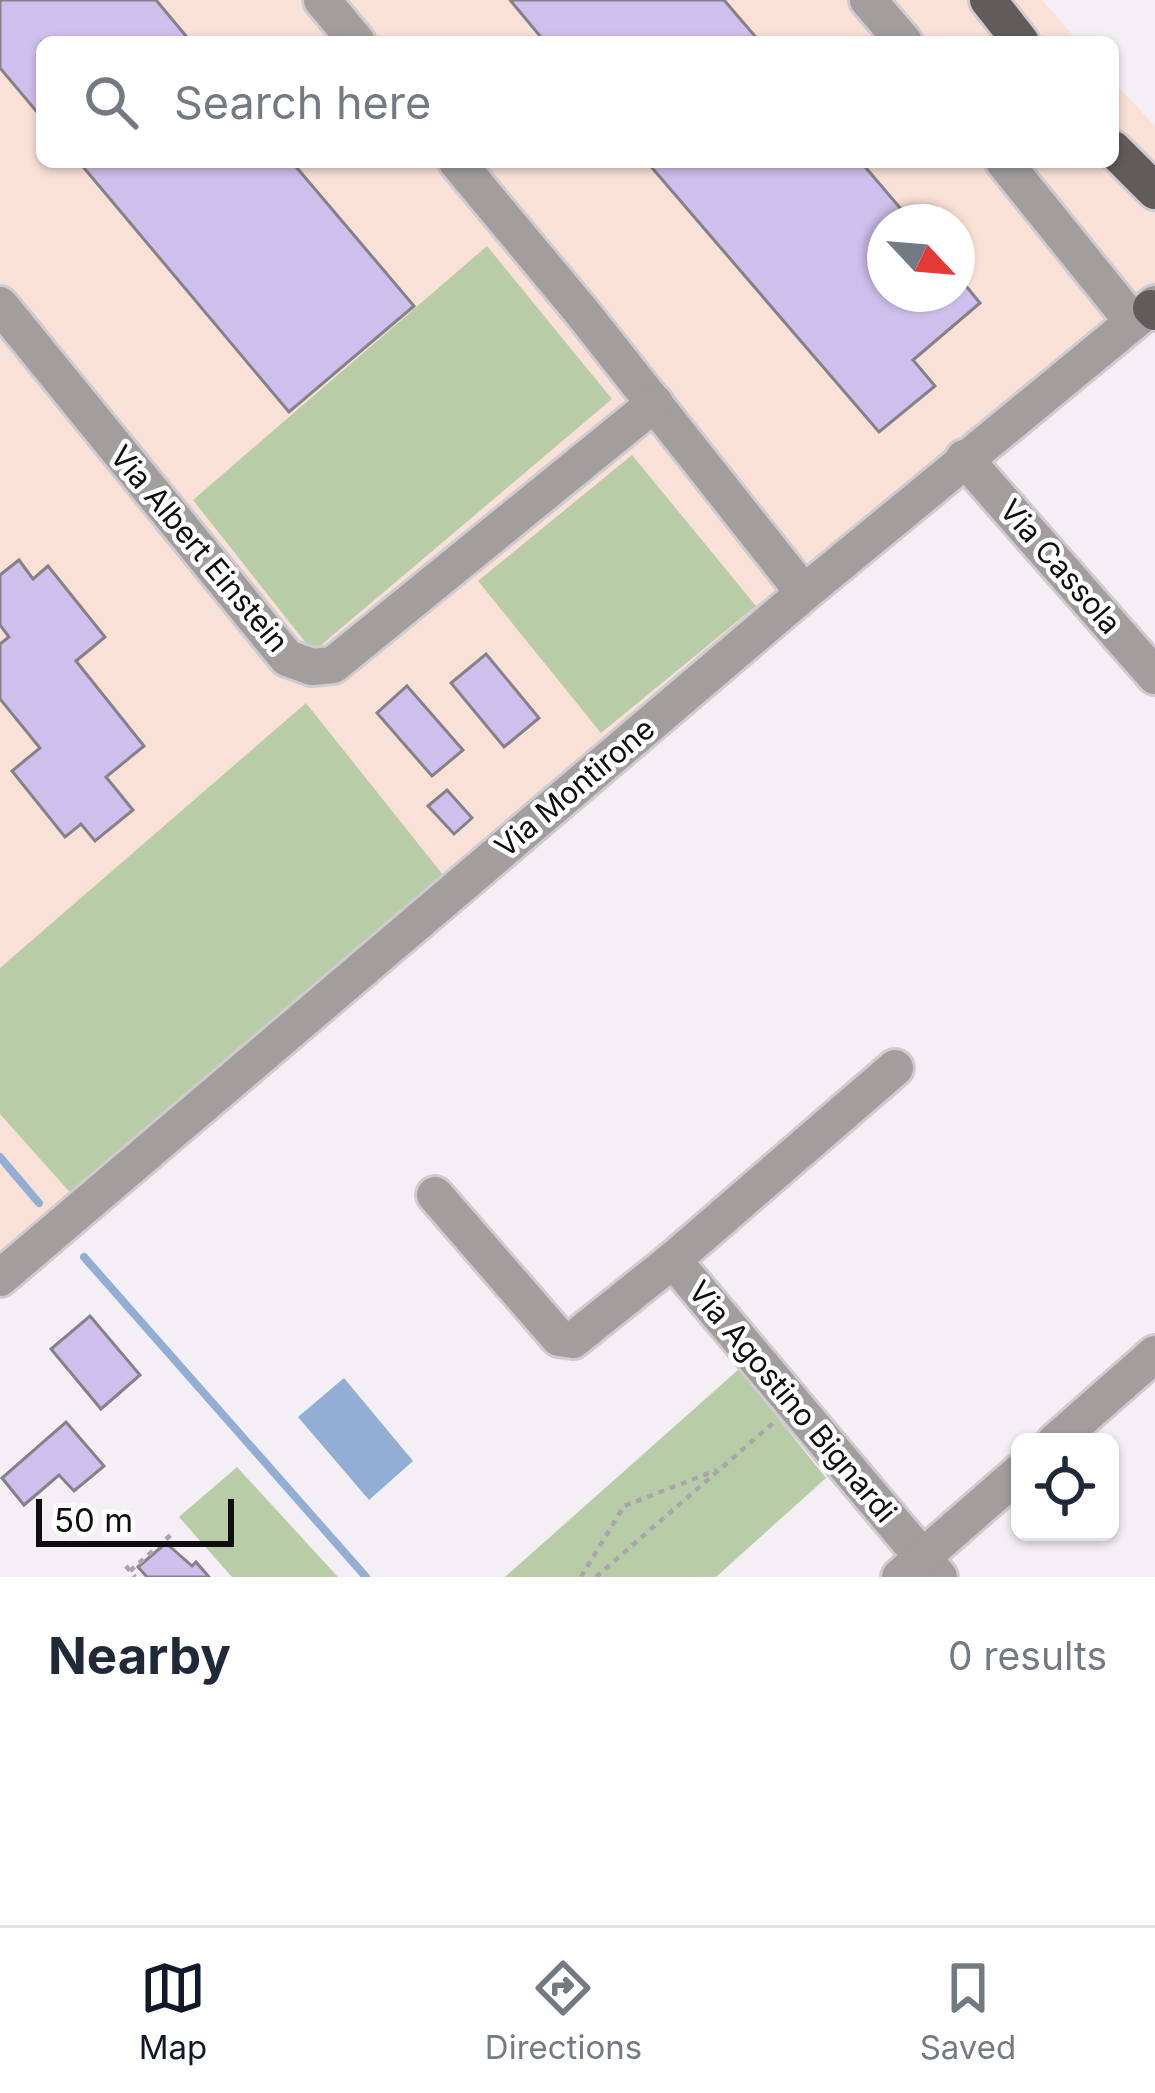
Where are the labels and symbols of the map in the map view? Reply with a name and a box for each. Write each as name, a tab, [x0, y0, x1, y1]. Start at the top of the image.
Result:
north arrow	[867, 204, 975, 312]
street label: Via Albert Einstein	[103, 438, 296, 659]
street label: Via Cassola	[993, 492, 1129, 641]
street label: Via Montirone	[487, 710, 661, 864]
street label: Via Agostino Bignardi	[681, 1273, 904, 1529]
scale bar	[36, 1493, 234, 1546]

